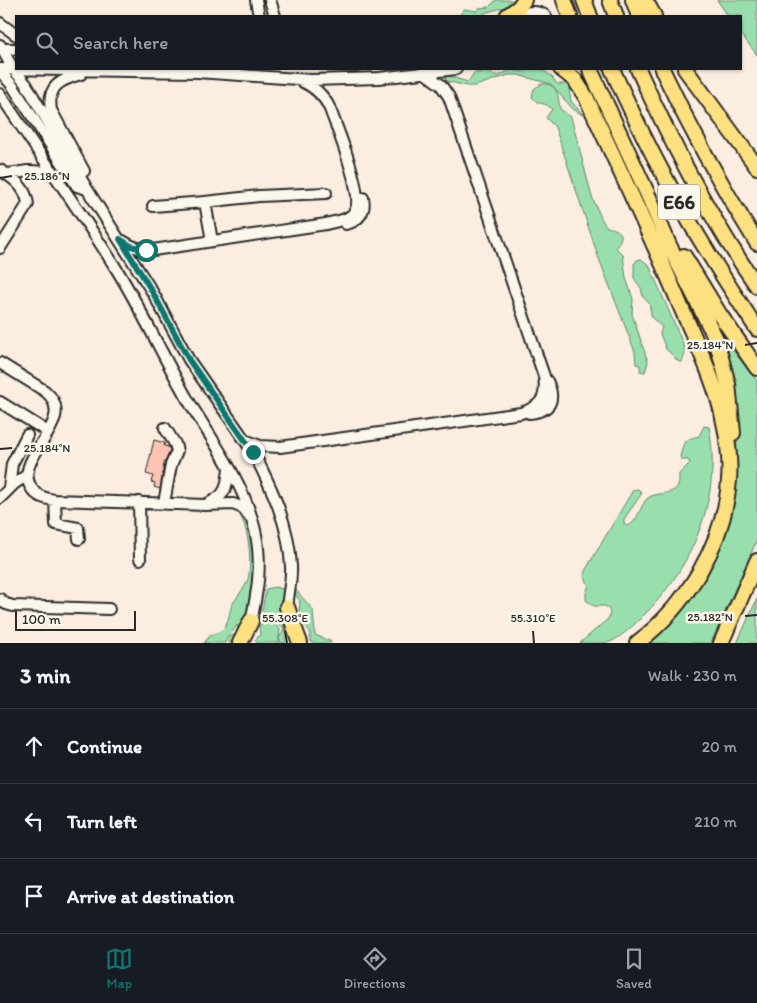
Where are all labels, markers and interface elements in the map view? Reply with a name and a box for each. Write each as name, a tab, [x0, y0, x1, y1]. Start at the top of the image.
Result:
search box	[15, 15, 742, 70]
icon: search	[33, 29, 61, 57]
text: Search here	[73, 31, 168, 54]
text: 25.186°N	[24, 169, 70, 183]
road number: E66	[658, 184, 700, 220]
route start	[135, 239, 158, 262]
text: 25.184°N	[687, 338, 733, 352]
text: 25.184°N	[24, 441, 70, 455]
route end	[242, 441, 265, 464]
scale bar	[15, 608, 136, 631]
text: 25.182°N	[687, 610, 733, 624]
text: 100 m	[22, 611, 61, 628]
text: 55.308°E	[262, 611, 308, 625]
text: 55.310°E	[510, 611, 556, 625]
text: 3 min	[20, 663, 70, 688]
text: Walk · 230 m	[648, 666, 737, 685]
icon: ahead	[20, 732, 48, 760]
text: Continue	[67, 735, 142, 758]
text: 20 m	[702, 737, 737, 756]
icon: left	[20, 807, 48, 835]
text: Turn left	[67, 810, 137, 833]
text: 210 m	[694, 812, 737, 831]
icon: arrive	[20, 882, 48, 910]
text: Arrive at destination	[67, 885, 234, 908]
tab: Map	[105, 945, 133, 992]
tab: Directions	[344, 945, 405, 992]
tab: Saved	[616, 945, 652, 992]

